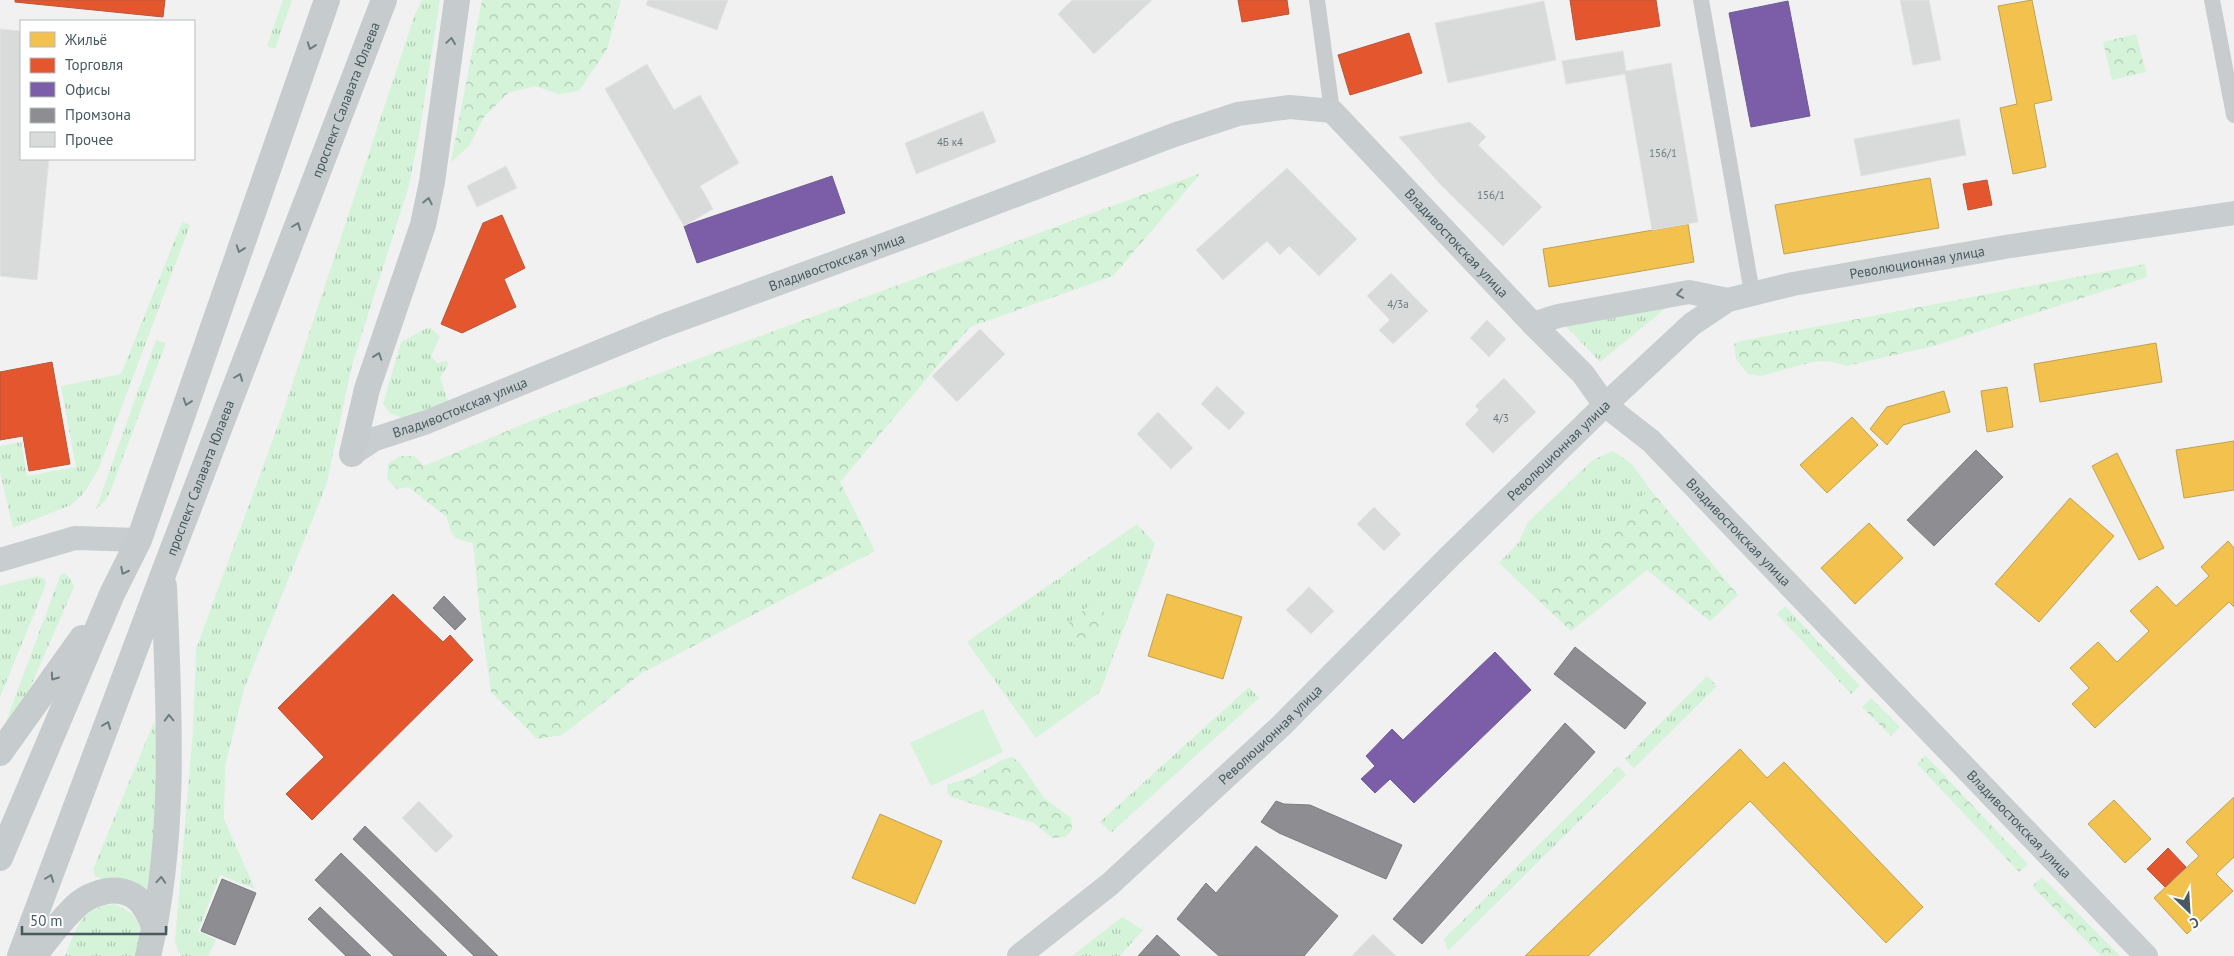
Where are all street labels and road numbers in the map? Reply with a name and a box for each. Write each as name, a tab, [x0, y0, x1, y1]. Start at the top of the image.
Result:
street label: проспект Салавата Юлаева	[308, 19, 384, 180]
street label: Владивостокская улица	[1401, 185, 1512, 301]
street label: Владивостокская улица	[766, 229, 907, 295]
street label: Революционная улица	[1848, 242, 1986, 283]
street label: Владивостокская улица	[390, 373, 530, 442]
street label: Революционная улица	[1503, 396, 1614, 505]
street label: проспект Салавата Юлаева	[162, 397, 238, 558]
street label: Владивостокская улица	[1682, 474, 1795, 590]
street label: Революционная улица	[1214, 681, 1326, 789]
street label: Владивостокская улица	[1963, 766, 2076, 882]

